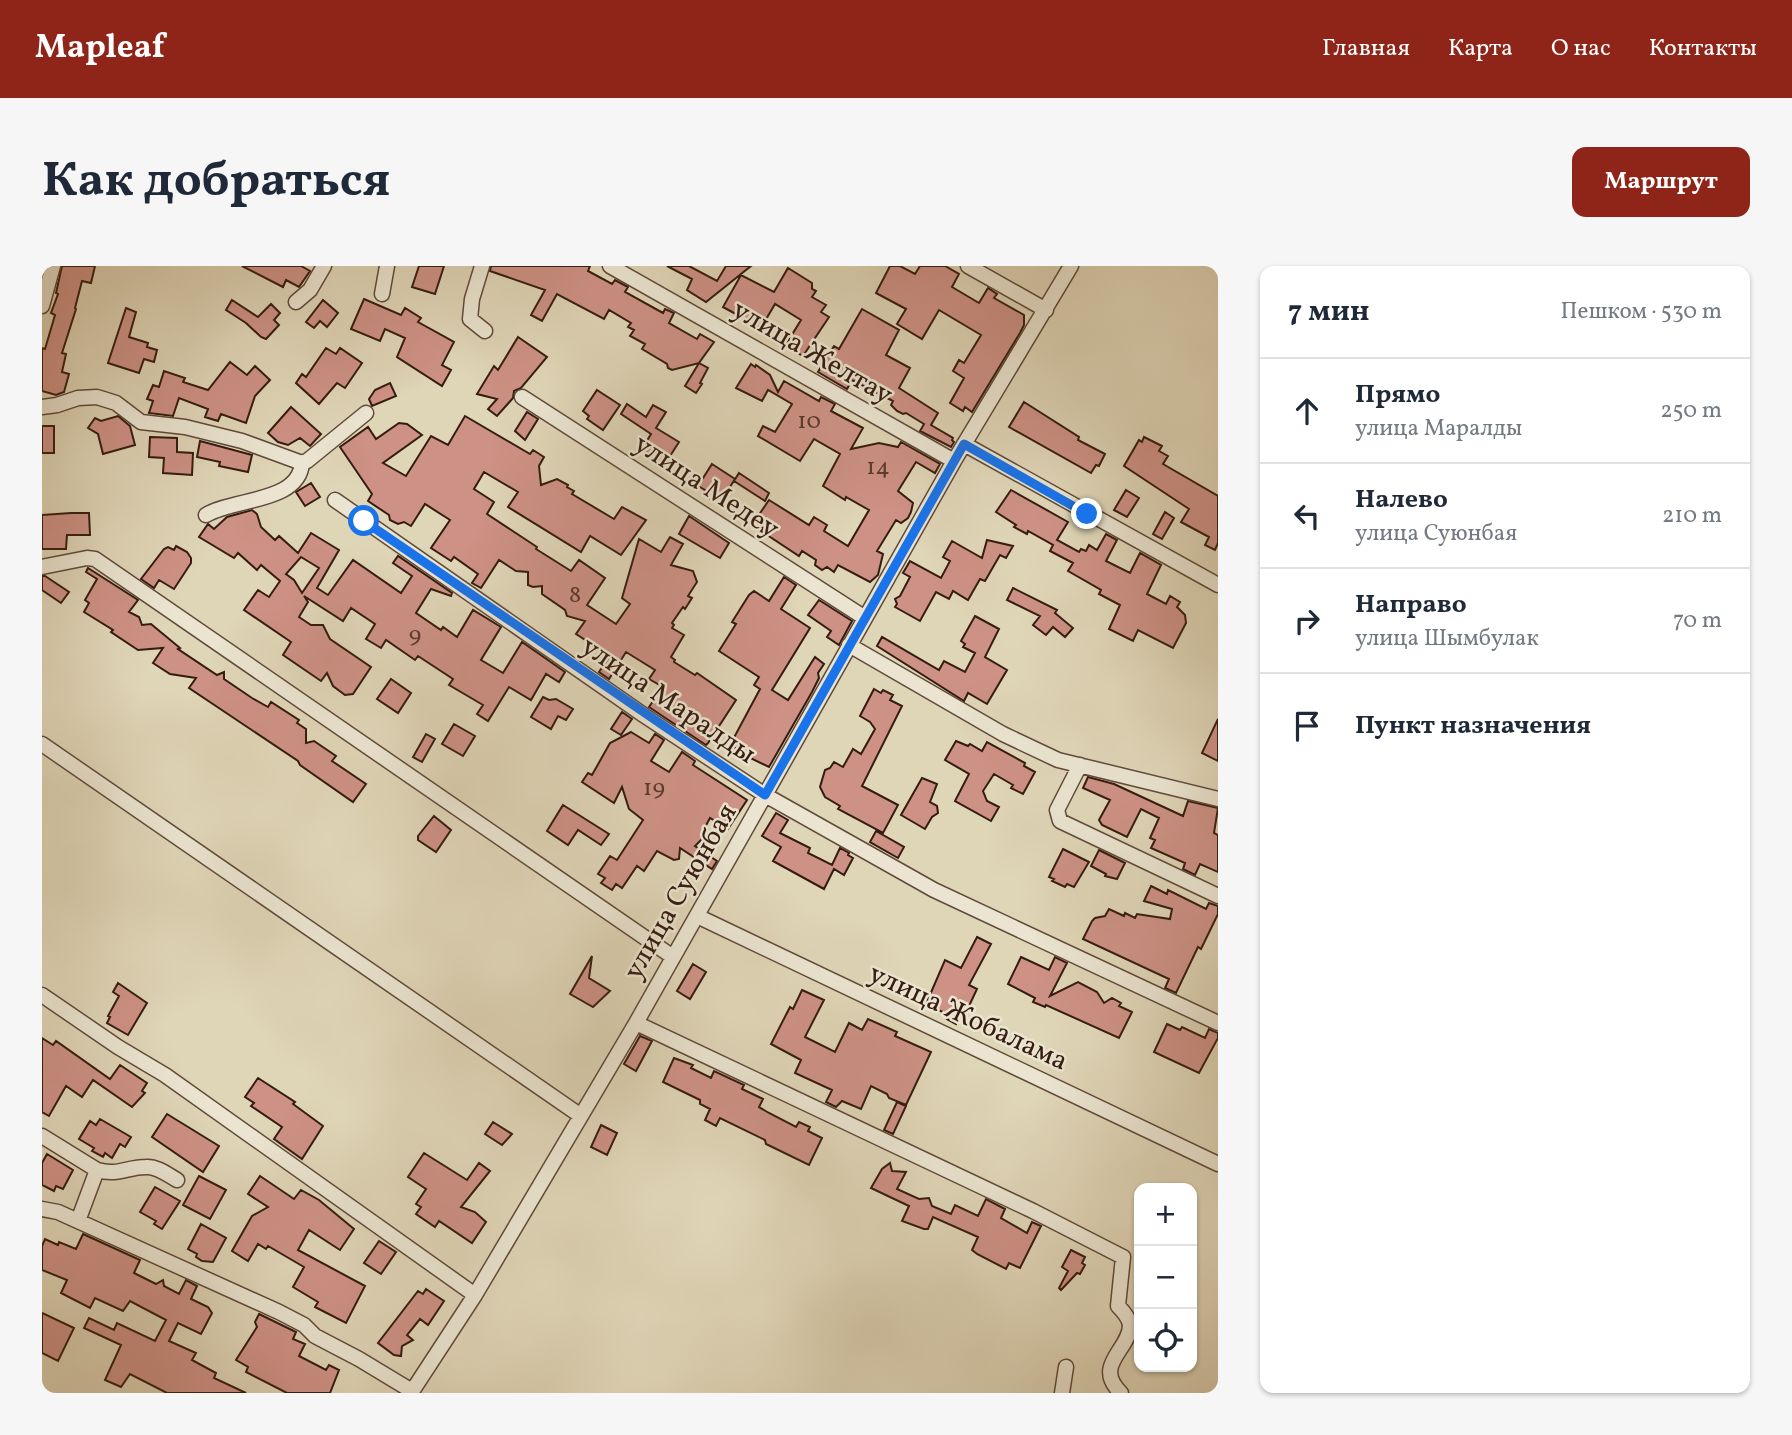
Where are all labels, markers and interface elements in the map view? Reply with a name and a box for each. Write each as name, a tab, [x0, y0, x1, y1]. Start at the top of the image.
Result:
text: Mapleaf	[35, 26, 165, 72]
text: Главная	[1322, 32, 1410, 66]
text: Карта	[1448, 32, 1513, 66]
text: О нас	[1551, 32, 1611, 66]
text: Контакты	[1649, 32, 1757, 66]
button: Маршрут	[1572, 147, 1750, 217]
text: Как добраться	[42, 148, 390, 217]
street label: улица Желтау	[724, 291, 900, 415]
text: 7 мин	[1288, 291, 1370, 333]
text: Пешком · 530 m	[1560, 296, 1722, 328]
text: Прямо	[1355, 377, 1440, 413]
icon: ahead	[1288, 392, 1326, 430]
text: 250 m	[1660, 395, 1722, 427]
house number: 10	[797, 405, 821, 439]
text: улица Маралды	[1355, 413, 1522, 445]
street label: улица Медеу	[626, 425, 786, 549]
house number: 14	[866, 451, 890, 485]
text: Налево	[1355, 482, 1448, 518]
icon: left	[1288, 497, 1326, 535]
route end	[1071, 498, 1102, 529]
text: 210 m	[1662, 500, 1722, 532]
route start	[348, 505, 379, 536]
text: улица Суюнбая	[1355, 518, 1517, 550]
house number: 8	[569, 579, 581, 613]
text: Направо	[1355, 587, 1467, 623]
icon: right	[1288, 602, 1326, 640]
text: 70 m	[1673, 605, 1722, 637]
house number: 9	[409, 619, 421, 653]
text: улица Шымбулак	[1355, 623, 1539, 655]
street label: улица Маралды	[573, 628, 763, 774]
icon: arrive	[1288, 707, 1326, 745]
text: Пункт назначения	[1355, 708, 1591, 744]
house number: 19	[643, 772, 665, 806]
street label: улица Суюнбая	[615, 797, 747, 987]
street label: улица Жобалама	[862, 955, 1074, 1081]
map controls	[1134, 1183, 1197, 1372]
button: +	[1134, 1183, 1197, 1246]
button: −	[1134, 1246, 1197, 1309]
button: locate	[1134, 1309, 1197, 1372]

